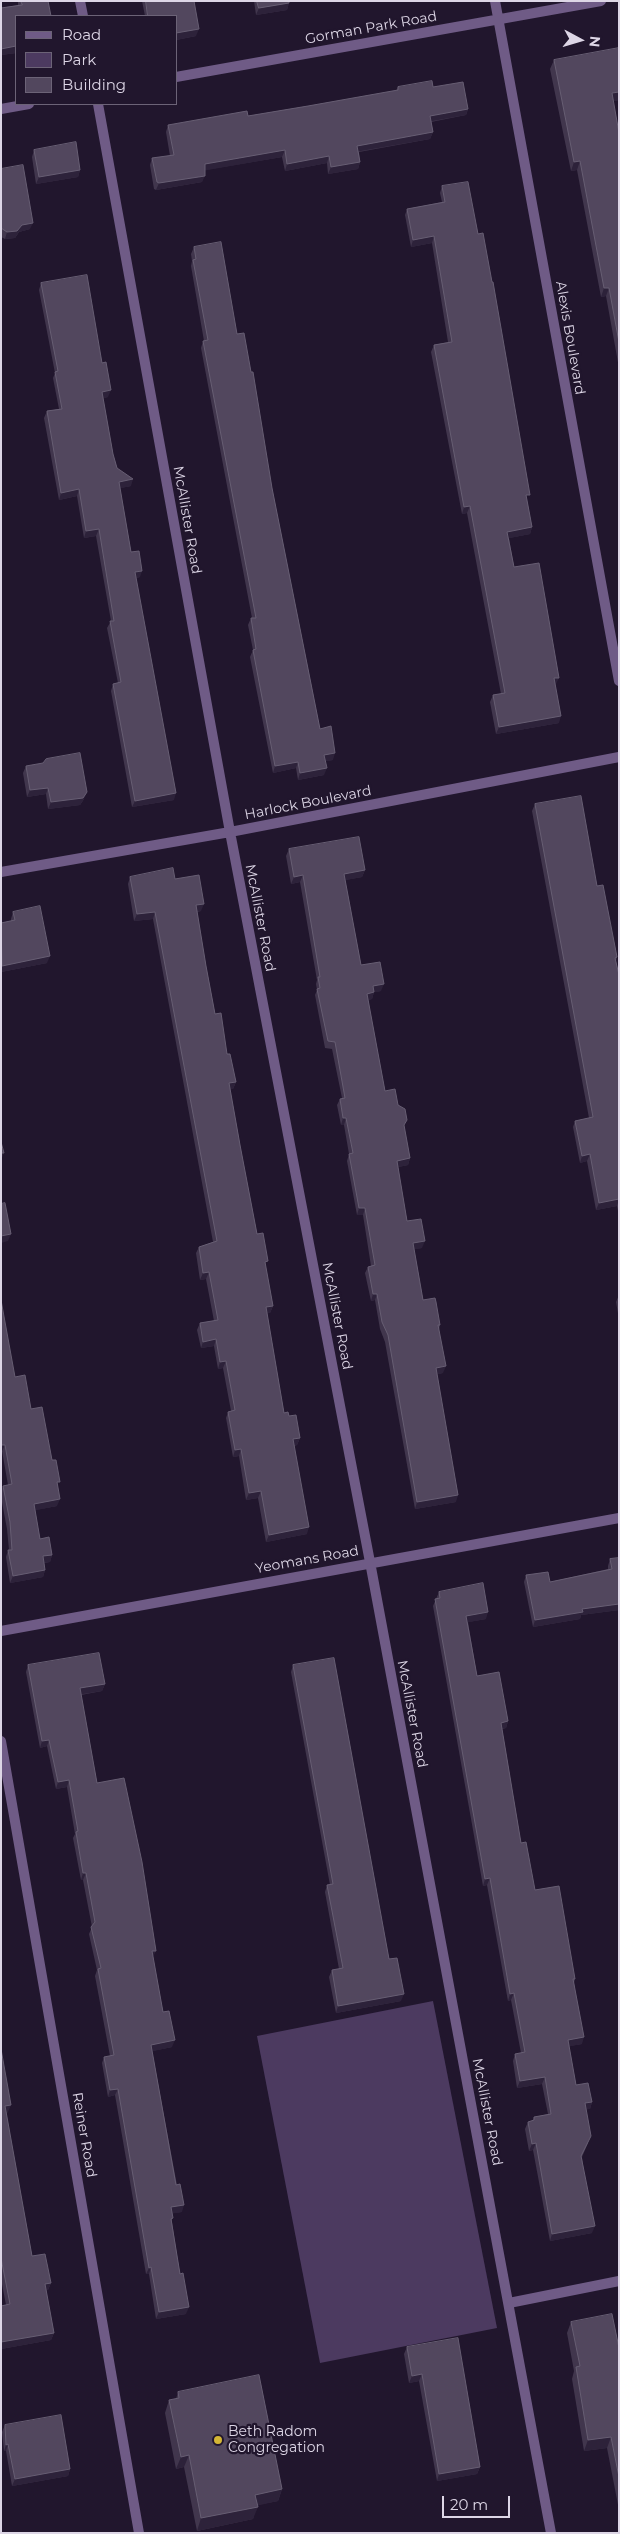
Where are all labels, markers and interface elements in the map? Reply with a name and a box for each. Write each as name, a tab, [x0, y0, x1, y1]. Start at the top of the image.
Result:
street label: Gorman Park Road	[304, 8, 438, 48]
legend	[15, 15, 178, 105]
north arrow	[555, 15, 605, 65]
text: Road	[62, 25, 101, 44]
text: N	[585, 35, 604, 48]
text: Park	[62, 50, 96, 69]
text: Building	[62, 75, 126, 94]
street label: Alexis Boulevard	[552, 280, 588, 396]
street label: McAllister Road	[169, 465, 205, 575]
street label: Harlock Boulevard	[243, 782, 373, 824]
street label: McAllister Road	[241, 863, 279, 973]
street label: McAllister Road	[318, 1261, 356, 1371]
street label: Yeomans Road	[254, 1543, 360, 1577]
street label: McAllister Road	[393, 1659, 431, 1769]
street label: McAllister Road	[468, 2057, 506, 2167]
street label: Reiner Road	[68, 2091, 100, 2179]
place label: Beth Radom Congregation	[228, 2424, 325, 2456]
marker: Beth Radom Congregation	[212, 2434, 224, 2446]
scale bar	[445, 2486, 512, 2518]
text: 20 m	[450, 2495, 488, 2514]

